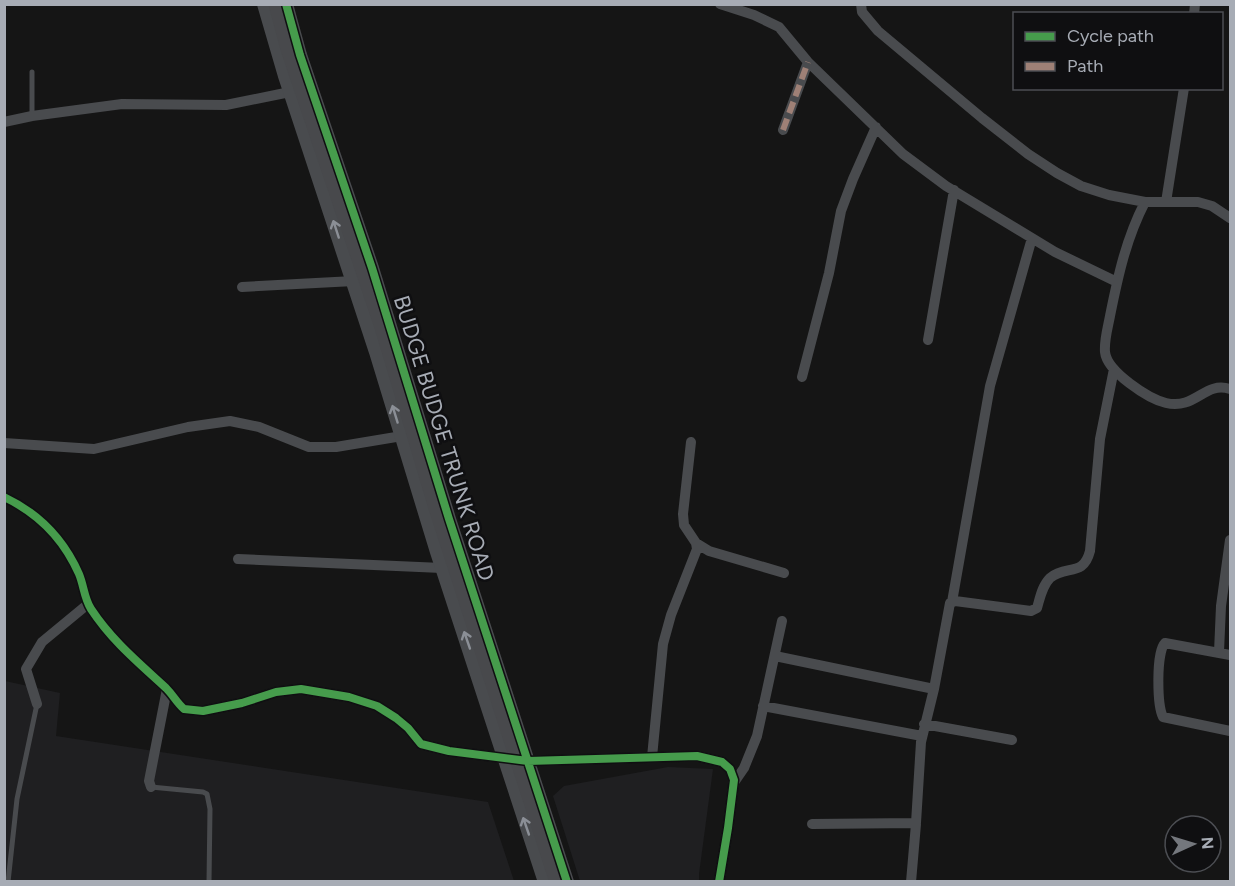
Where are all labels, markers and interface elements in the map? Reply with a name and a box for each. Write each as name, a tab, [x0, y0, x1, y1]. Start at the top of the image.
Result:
legend	[1013, 12, 1223, 90]
text: Cycle path	[1067, 25, 1154, 47]
text: Path	[1067, 55, 1103, 77]
one-way arrow	[330, 220, 341, 239]
street label: BUDGE BUDGE TRUNK ROAD	[388, 292, 500, 584]
one-way arrow	[389, 405, 400, 424]
one-way arrow	[460, 631, 471, 650]
north arrow	[1163, 814, 1223, 874]
one-way arrow	[520, 817, 531, 836]
text: N	[1198, 836, 1217, 850]

